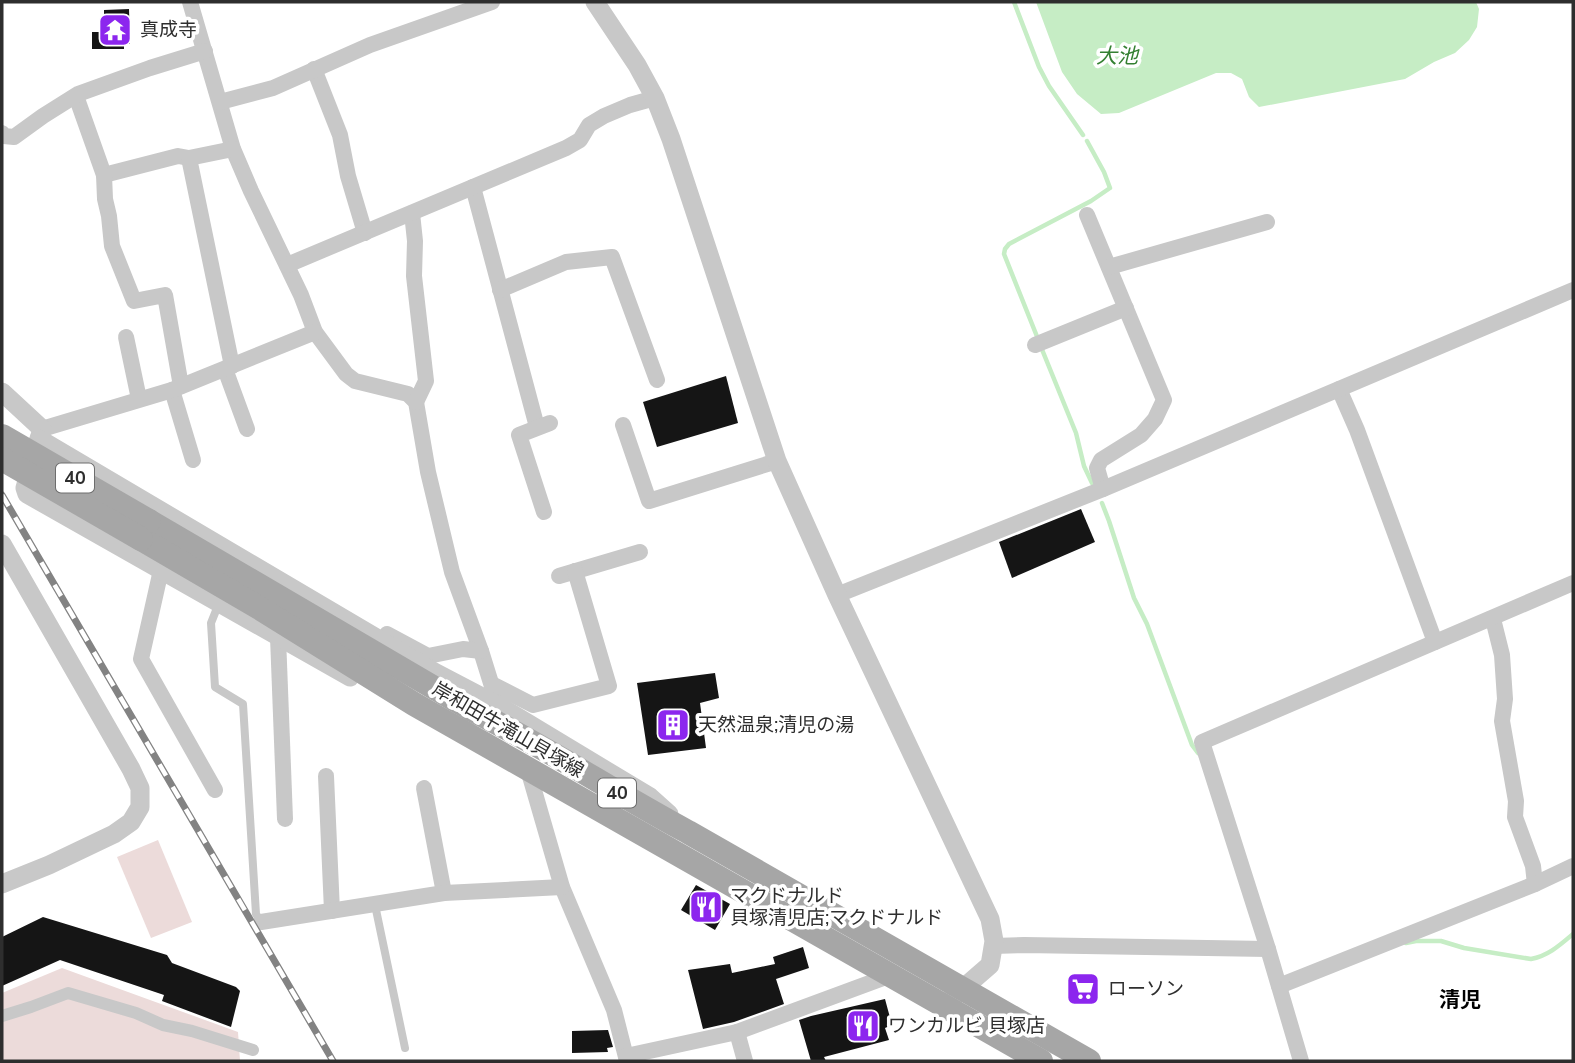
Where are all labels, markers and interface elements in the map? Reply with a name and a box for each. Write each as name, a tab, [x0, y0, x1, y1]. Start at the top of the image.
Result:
temple icon: 真成寺	[96, 11, 134, 49]
place label: 真成寺	[140, 17, 197, 43]
water label: 大池	[1096, 42, 1140, 70]
road number: 40	[56, 464, 94, 492]
street label: 岸和田牛滝山貝塚線	[427, 676, 589, 784]
building icon: 天然温泉;清児の湯	[654, 706, 692, 744]
place label: 天然温泉;清児の湯	[698, 712, 854, 738]
road number: 40	[598, 778, 636, 808]
place label: マクドナルド 貝塚清児店;マクドナルド	[730, 883, 943, 931]
restaurant icon: マクドナルド 貝塚清児店;マクドナルド	[687, 888, 725, 926]
supermarket icon: ローソン	[1064, 970, 1102, 1008]
place label: ローソン	[1108, 976, 1184, 1002]
district label: 清児	[1439, 986, 1481, 1014]
restaurant icon: ワンカルビ 貝塚店	[844, 1007, 882, 1045]
place label: ワンカルビ 貝塚店	[888, 1013, 1045, 1039]

